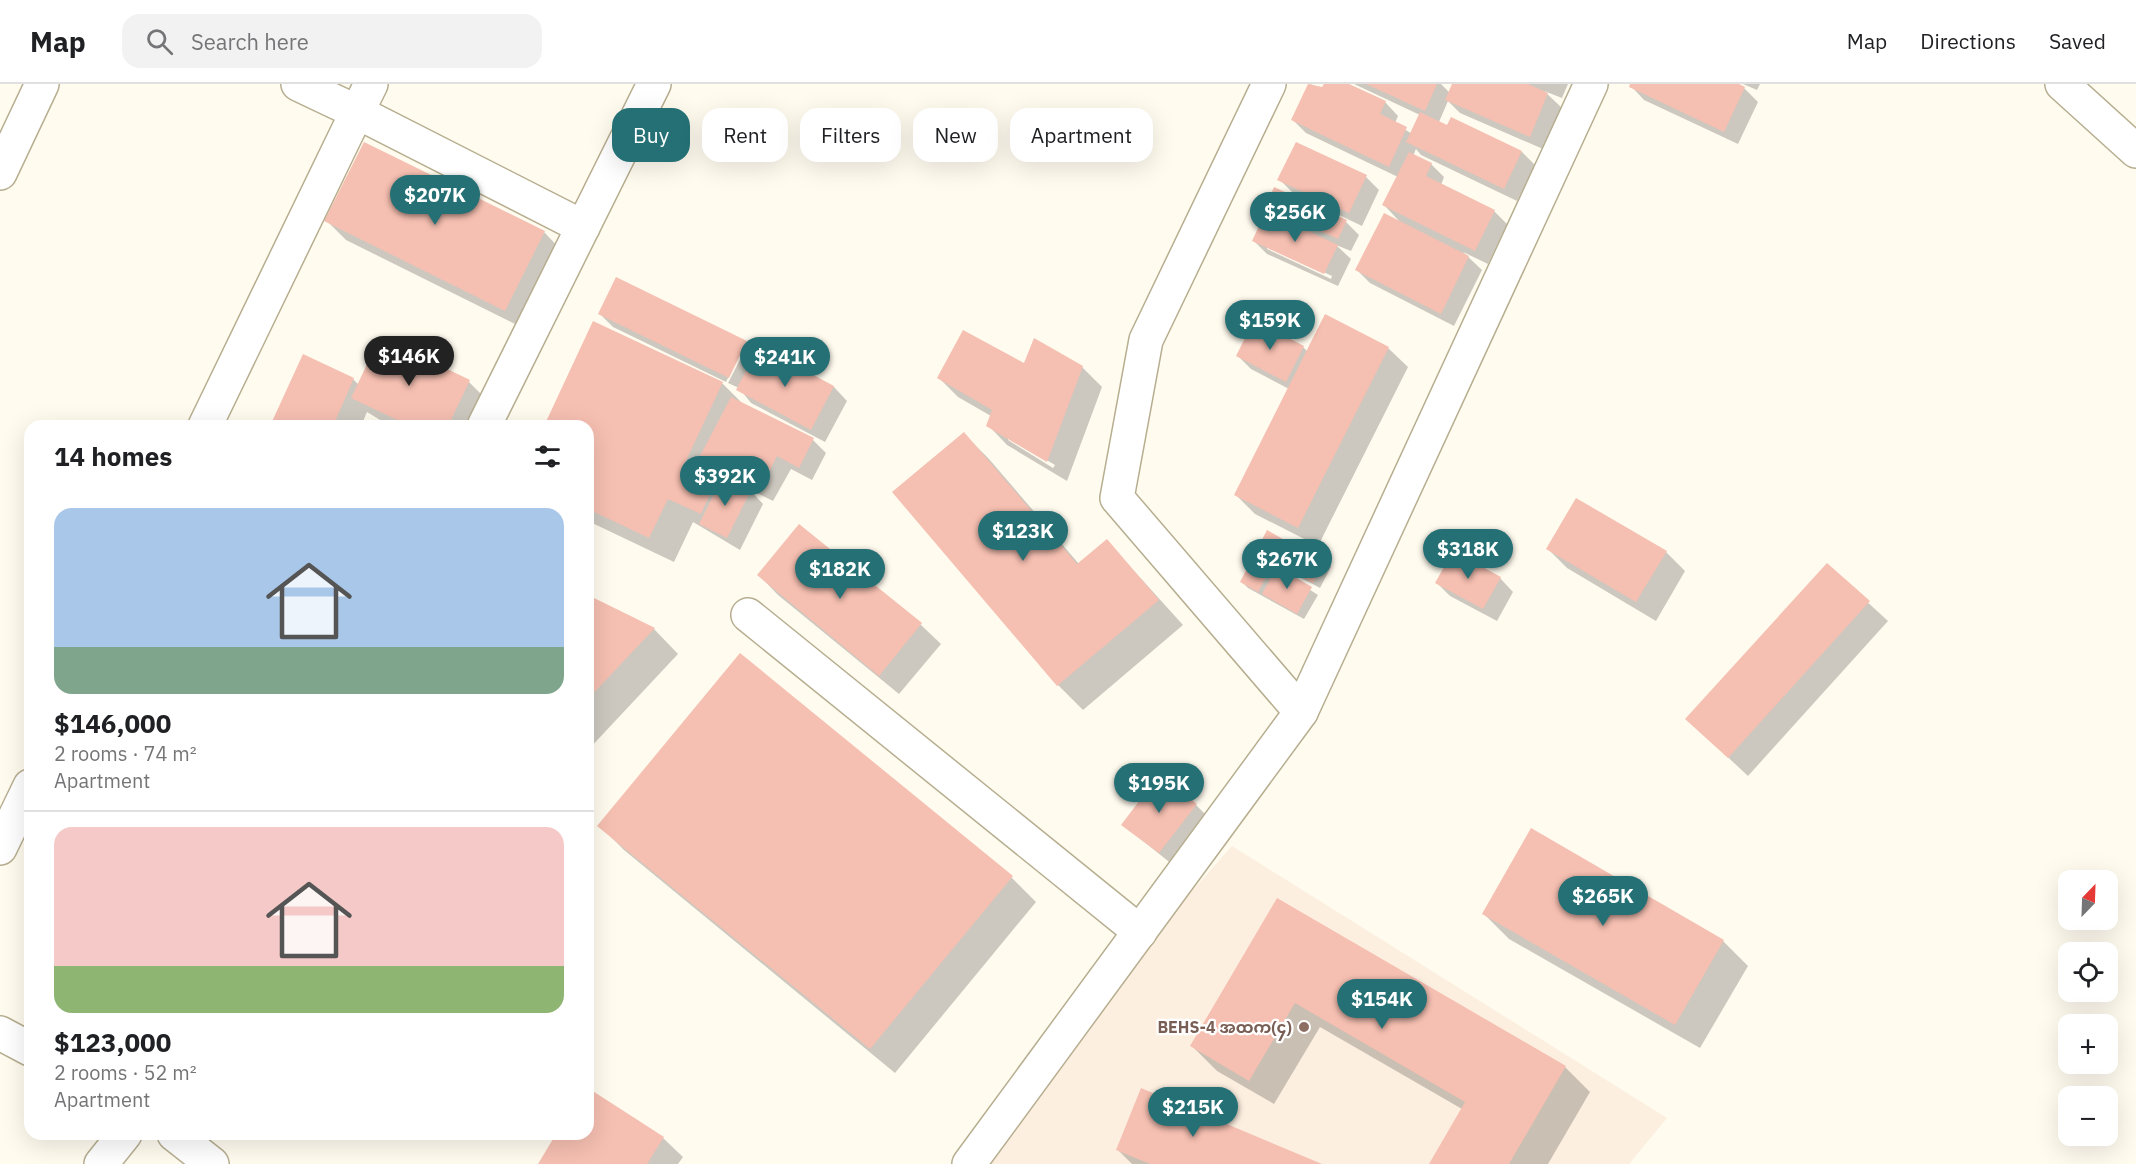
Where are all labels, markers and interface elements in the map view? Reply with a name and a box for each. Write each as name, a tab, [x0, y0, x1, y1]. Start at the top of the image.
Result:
search box	[122, 14, 542, 68]
text: Map	[30, 23, 86, 60]
icon: search	[143, 25, 176, 58]
text: Search here	[191, 27, 309, 56]
text: Map	[1847, 27, 1887, 55]
text: Directions	[1920, 27, 2016, 55]
text: Saved	[2049, 27, 2106, 55]
chip: Buy	[612, 108, 690, 162]
chip: Rent	[702, 108, 788, 162]
chip: Filters	[800, 108, 901, 162]
chip: New	[913, 108, 998, 162]
chip: Apartment	[1010, 108, 1153, 162]
pin: $207K	[393, 175, 477, 226]
text: $207K	[404, 181, 466, 208]
pin: $256K	[1253, 192, 1337, 243]
text: $256K	[1264, 198, 1326, 225]
pin: $159K	[1228, 300, 1312, 351]
text: $159K	[1239, 306, 1301, 333]
pin: $146K	[367, 336, 451, 387]
pin: $241K	[743, 337, 827, 388]
text: $146K	[378, 342, 440, 369]
text: $241K	[754, 343, 816, 370]
text: 14 homes	[54, 439, 172, 473]
icon: filters	[531, 440, 564, 473]
pin: $392K	[683, 456, 767, 507]
text: $392K	[694, 462, 756, 489]
pin: $123K	[981, 511, 1065, 562]
text: $123K	[992, 517, 1054, 544]
pin: $318K	[1426, 529, 1510, 580]
text: $318K	[1437, 535, 1499, 562]
pin: $267K	[1245, 539, 1329, 590]
text: $267K	[1256, 545, 1318, 572]
icon: home	[255, 547, 363, 655]
pin: $182K	[798, 549, 882, 600]
text: $182K	[809, 555, 871, 582]
text: $146,000	[54, 706, 171, 740]
text: 2 rooms · 74 m²	[54, 740, 197, 767]
pin: $195K	[1117, 763, 1201, 814]
text: Apartment	[54, 767, 150, 794]
text: $195K	[1128, 769, 1190, 796]
icon: home	[255, 866, 363, 974]
north arrow	[2058, 870, 2118, 930]
map controls	[2058, 870, 2118, 1146]
pin: $265K	[1561, 876, 1645, 927]
text: $265K	[1572, 882, 1634, 909]
button: locate	[2058, 942, 2118, 1002]
pin: $154K	[1340, 979, 1424, 1030]
text: $154K	[1351, 985, 1413, 1012]
button: +	[2058, 1014, 2118, 1074]
place label: BEHS-4 အထက(၄)	[1157, 1017, 1292, 1041]
marker: BEHS-4 အထက(၄)	[1297, 1020, 1311, 1034]
text: $123,000	[54, 1025, 171, 1059]
text: 2 rooms · 52 m²	[54, 1059, 197, 1086]
text: Apartment	[54, 1086, 150, 1113]
button: −	[2058, 1086, 2118, 1146]
pin: $215K	[1151, 1087, 1235, 1138]
text: $215K	[1162, 1093, 1224, 1120]

